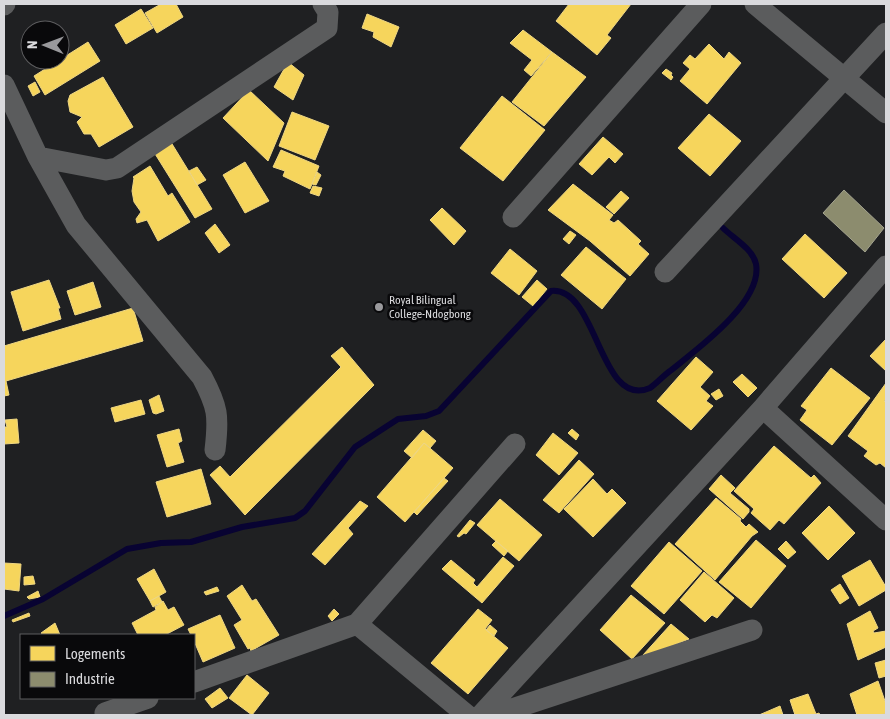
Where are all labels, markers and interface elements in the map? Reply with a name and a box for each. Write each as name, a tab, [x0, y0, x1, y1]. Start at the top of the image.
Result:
north arrow	[20, 20, 70, 70]
text: N	[24, 41, 40, 49]
place label: Royal Bilingual College-Ndogbong	[389, 293, 472, 321]
marker: Royal Bilingual College-Ndogbong	[373, 301, 385, 313]
legend	[20, 634, 195, 699]
text: Logements	[65, 645, 125, 662]
text: Industrie	[65, 670, 115, 687]

